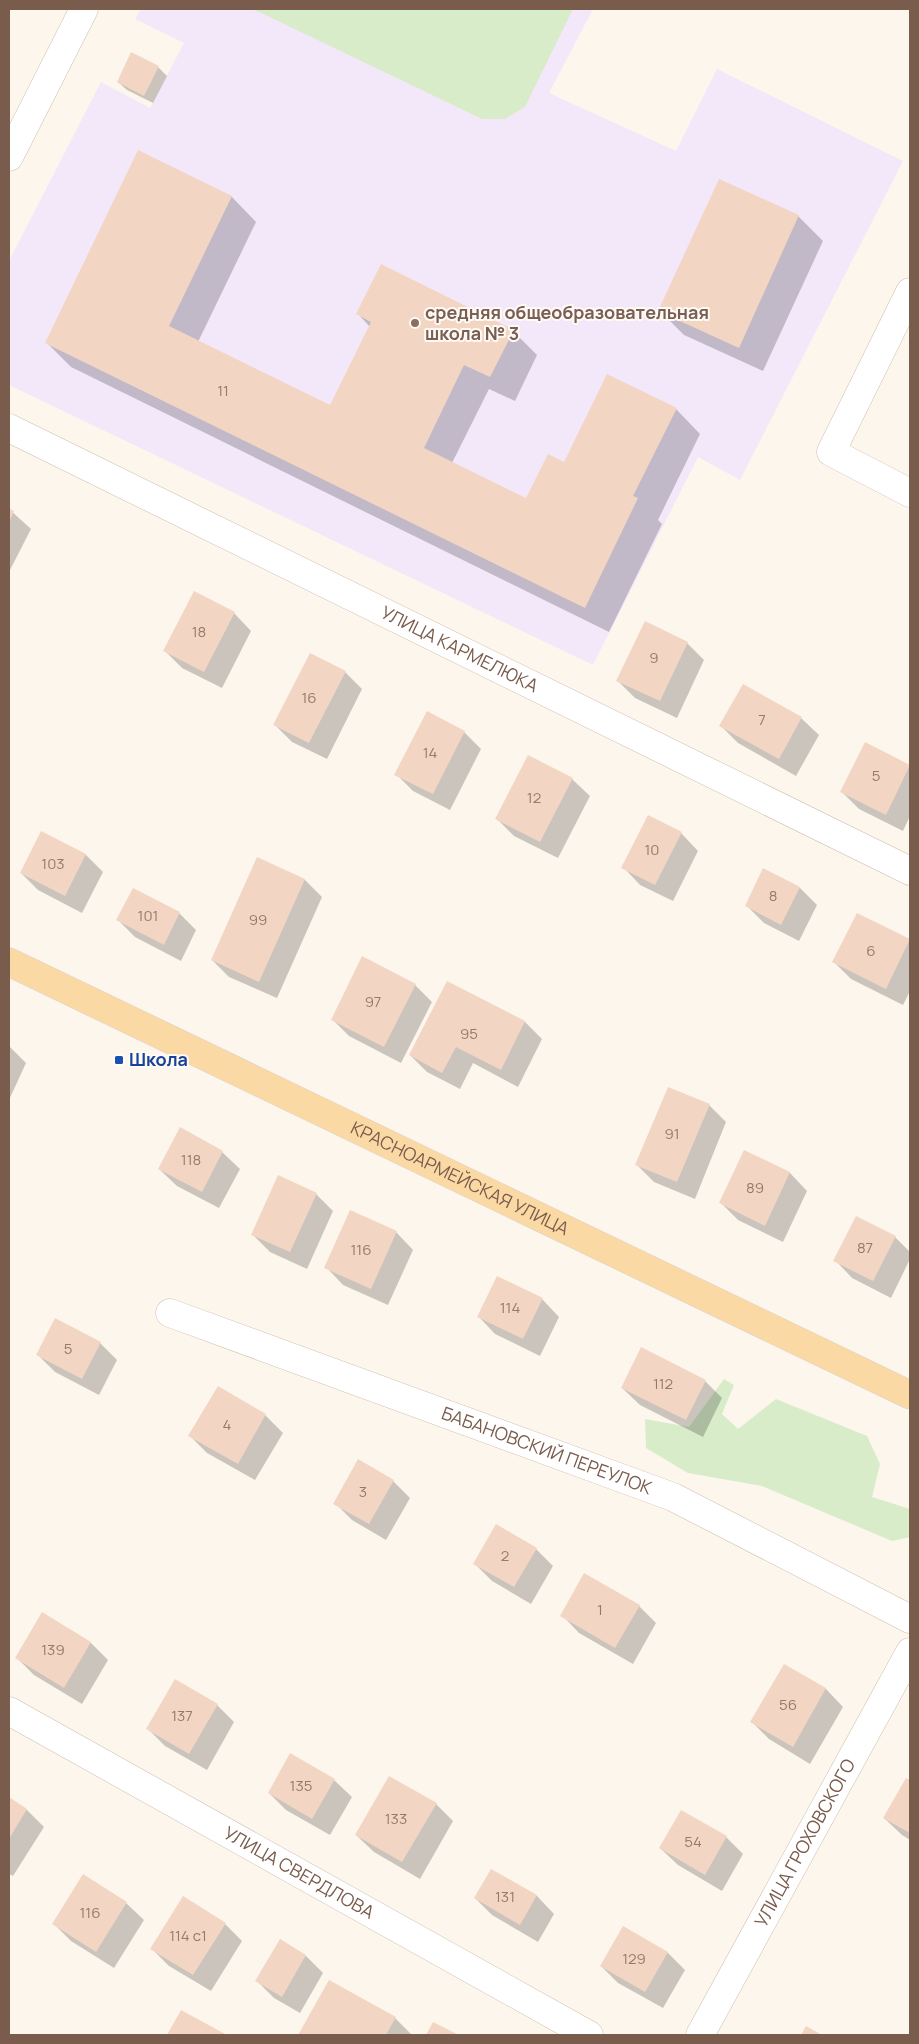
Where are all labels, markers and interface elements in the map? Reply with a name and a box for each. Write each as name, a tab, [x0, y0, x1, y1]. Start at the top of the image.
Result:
place label: средняя общеобразовательная школа № 3	[425, 300, 709, 345]
marker: средняя общеобразовательная школа № 3	[409, 317, 421, 329]
house number: 11	[217, 380, 229, 401]
street label: УЛИЦА КАРМЕЛЮКА	[377, 600, 543, 698]
house number: 18	[192, 621, 206, 642]
house number: 9	[649, 647, 659, 668]
house number: 16	[301, 687, 317, 708]
house number: 7	[758, 709, 766, 730]
house number: 14	[423, 742, 437, 763]
house number: 5	[872, 765, 880, 786]
house number: 12	[527, 787, 541, 808]
house number: 10	[645, 839, 660, 860]
house number: 103	[41, 853, 65, 874]
house number: 8	[769, 885, 777, 906]
house number: 101	[138, 905, 158, 926]
house number: 99	[249, 909, 267, 930]
house number: 6	[866, 940, 876, 961]
house number: 97	[365, 991, 381, 1012]
house number: 95	[460, 1023, 478, 1044]
place label: Школа	[129, 1047, 188, 1071]
marker: Школа	[113, 1054, 125, 1066]
street label: КРАСНОАРМЕЙСКАЯ УЛИЦА	[347, 1115, 574, 1241]
house number: 91	[664, 1123, 680, 1144]
house number: 118	[181, 1149, 201, 1170]
house number: 89	[746, 1177, 764, 1198]
house number: 87	[857, 1237, 873, 1258]
house number: 116	[350, 1239, 372, 1260]
house number: 114	[500, 1297, 520, 1318]
house number: 5	[64, 1338, 72, 1359]
house number: 112	[653, 1373, 673, 1394]
street label: БАБАНОВСКИЙ ПЕРЕУЛОК	[438, 1400, 656, 1499]
house number: 4	[223, 1414, 232, 1435]
house number: 3	[359, 1481, 367, 1502]
house number: 2	[501, 1545, 509, 1566]
house number: 1	[597, 1599, 603, 1620]
house number: 139	[41, 1639, 65, 1660]
house number: 56	[779, 1694, 797, 1715]
house number: 137	[171, 1705, 193, 1726]
street label: УЛИЦА ГРОХОВСКОГО	[749, 1754, 860, 1931]
house number: 135	[290, 1775, 312, 1796]
house number: 133	[385, 1808, 407, 1829]
street label: УЛИЦА СВЕРДЛОВА	[220, 1820, 379, 1924]
house number: 54	[684, 1831, 702, 1852]
house number: 131	[495, 1886, 515, 1907]
house number: 116	[79, 1902, 101, 1923]
house number: 114 с1	[169, 1925, 207, 1946]
house number: 129	[622, 1948, 646, 1969]

